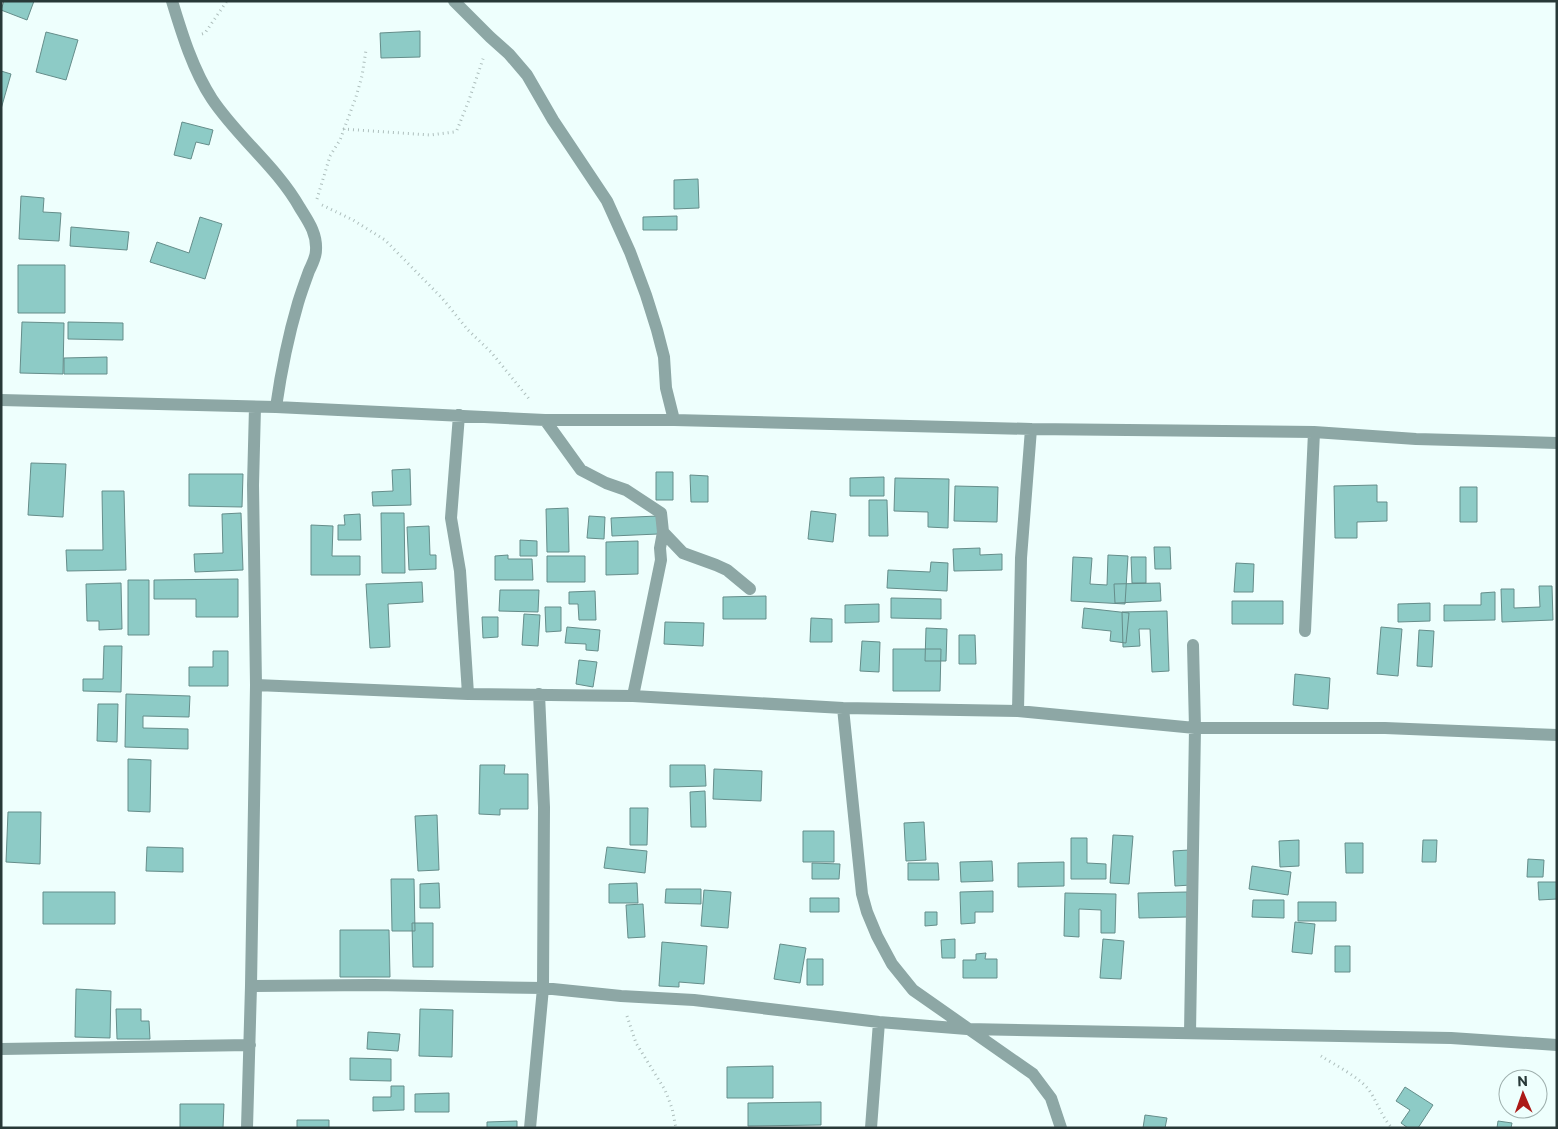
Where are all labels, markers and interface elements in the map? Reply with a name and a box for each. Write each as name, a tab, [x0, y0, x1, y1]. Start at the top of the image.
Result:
north arrow	[1498, 1069, 1548, 1119]
text: N	[1517, 1072, 1528, 1089]

